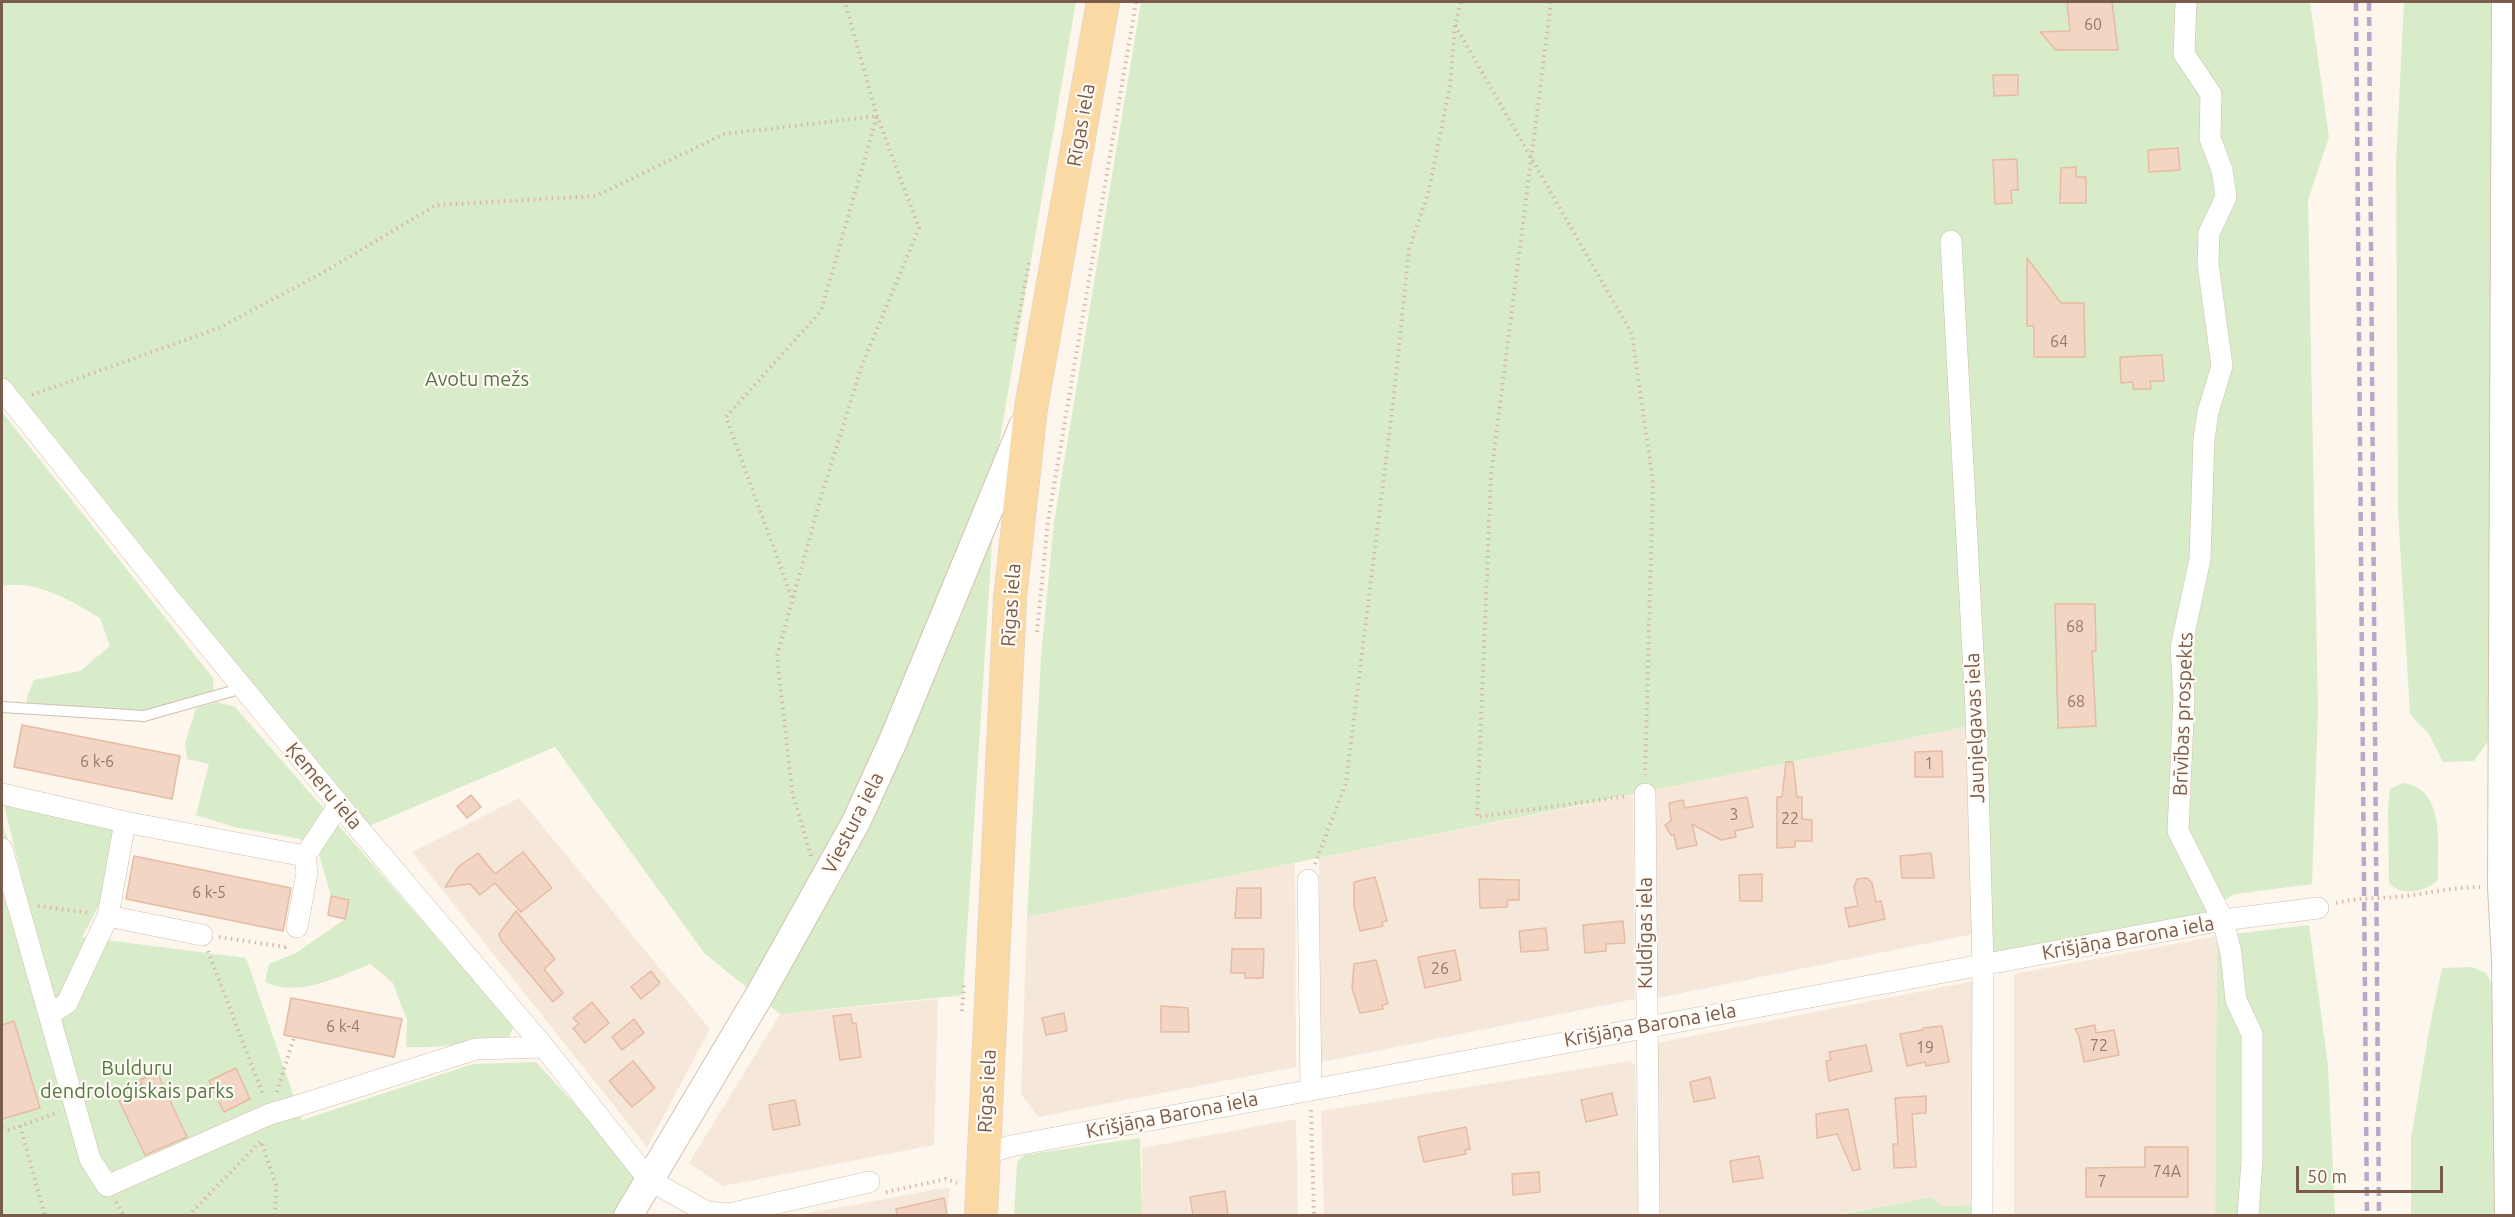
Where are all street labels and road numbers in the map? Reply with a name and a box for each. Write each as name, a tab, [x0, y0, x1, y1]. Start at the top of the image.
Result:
street label: Rīgas iela	[1062, 82, 1100, 168]
street label: Rīgas iela	[996, 562, 1026, 648]
street label: Brīvības prospekts	[2168, 632, 2198, 796]
street label: Jaunjelgavas iela	[1960, 652, 1990, 804]
street label: Ķemeru iela	[281, 738, 367, 834]
street label: Viestura iela	[817, 768, 889, 878]
street label: Kuldīgas iela	[1633, 877, 1657, 989]
street label: Krišjāņa Barona iela	[2040, 911, 2216, 965]
street label: Krišjāņa Barona iela	[1562, 998, 1738, 1052]
street label: Rīgas iela	[973, 1049, 1001, 1133]
street label: Krišjāņa Barona iela	[1084, 1087, 1260, 1143]

